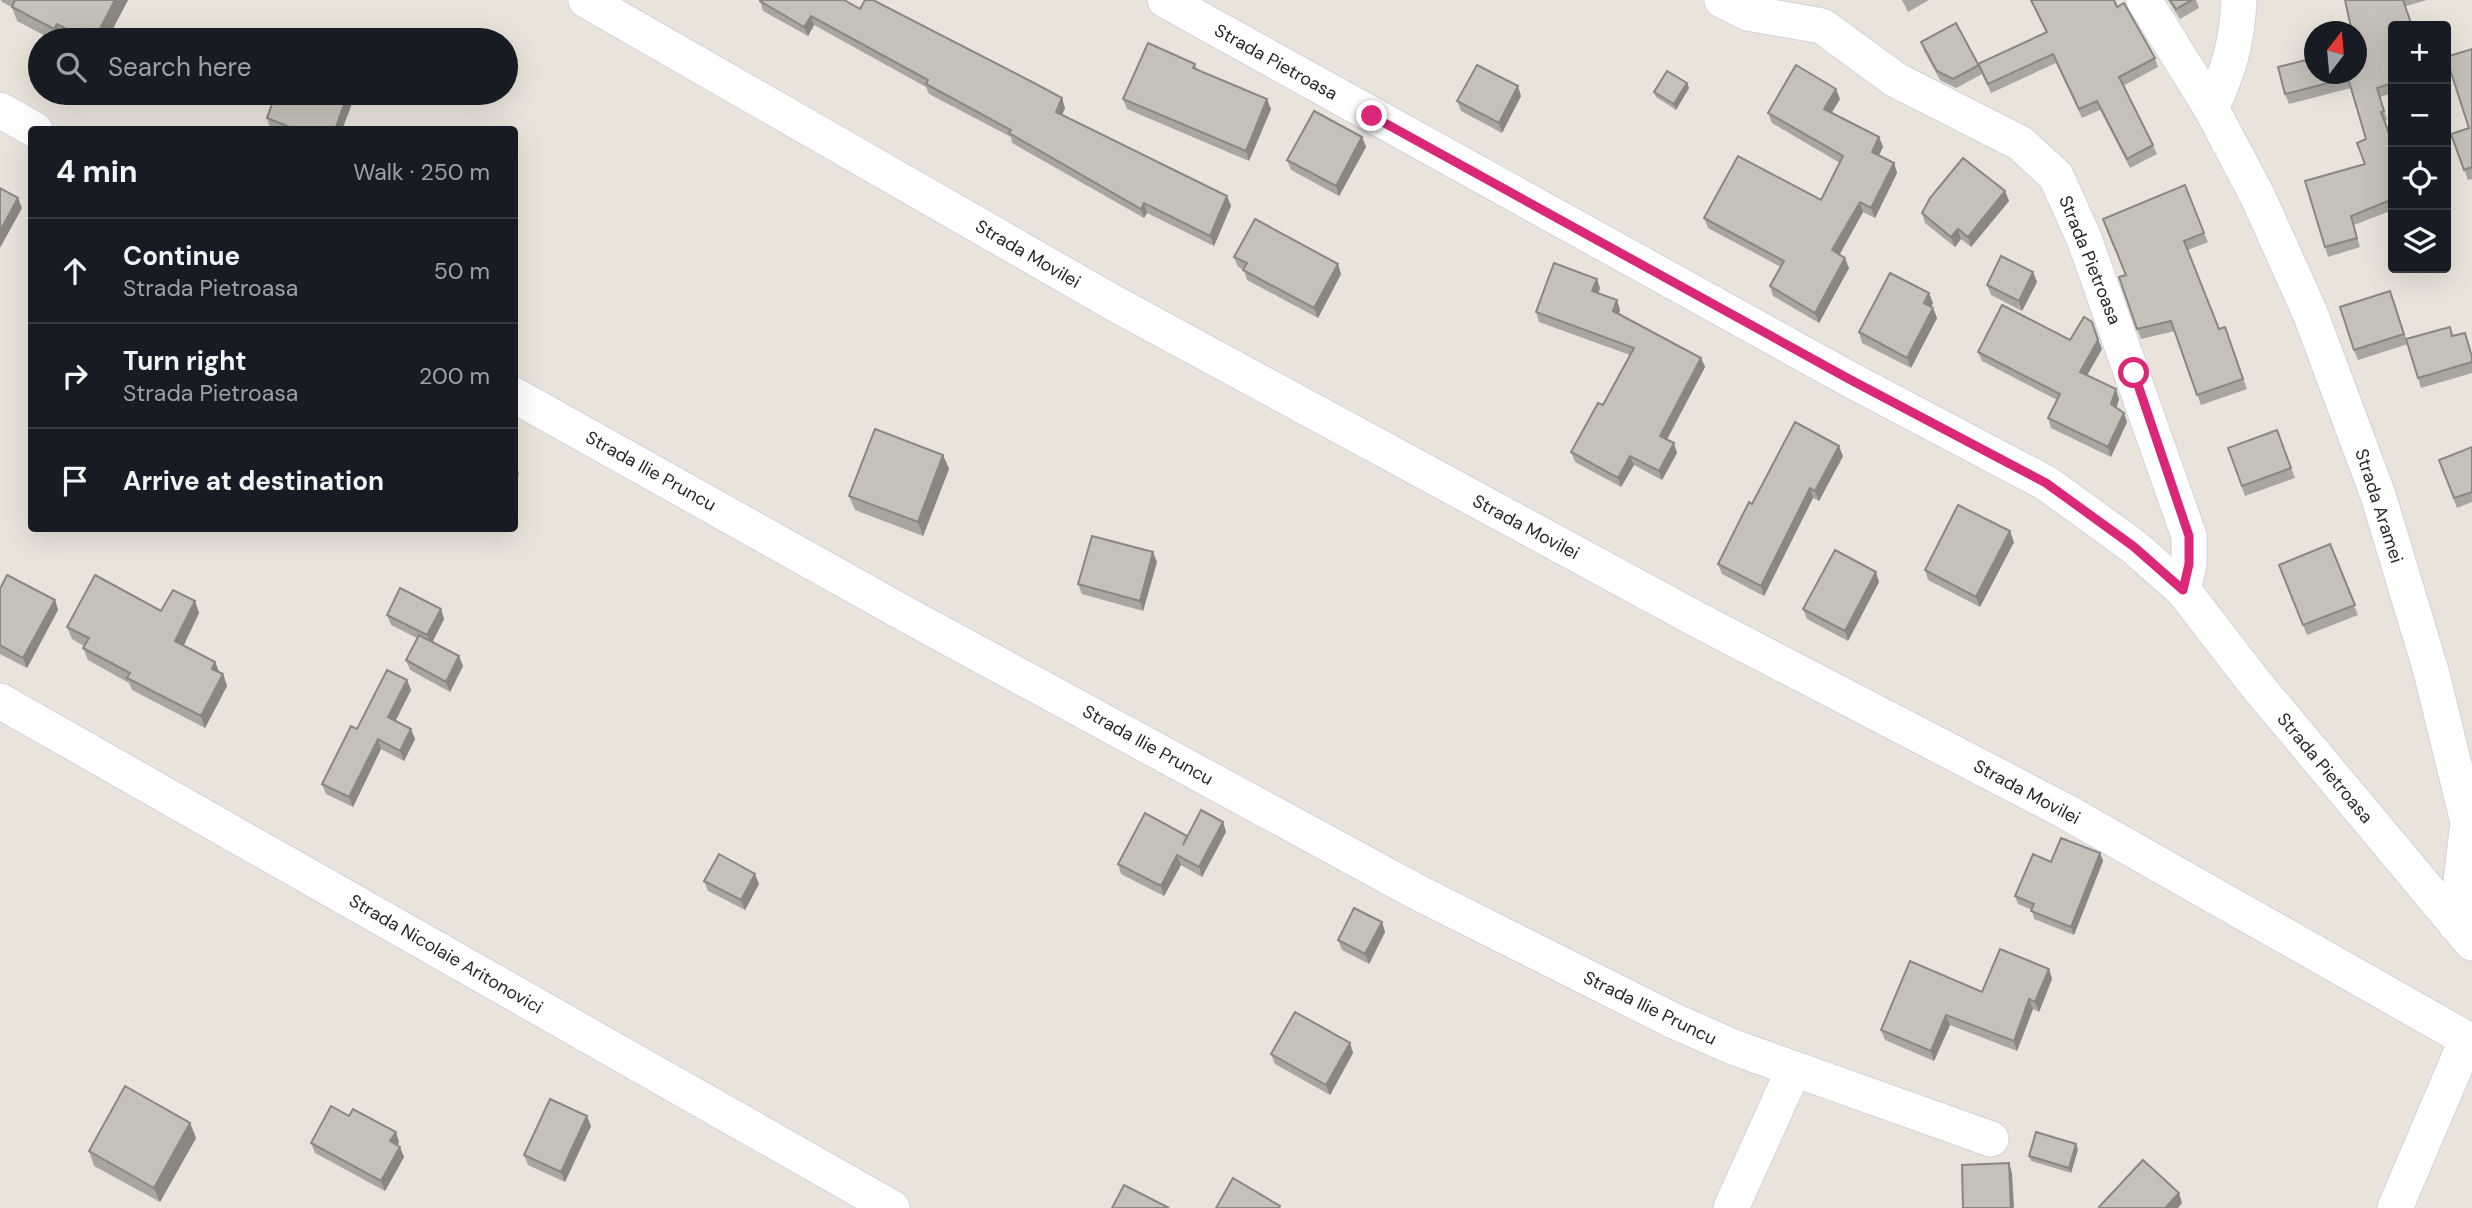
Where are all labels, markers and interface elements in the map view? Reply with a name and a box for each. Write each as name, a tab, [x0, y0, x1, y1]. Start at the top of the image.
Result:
street label: Strada Pietroasa	[1210, 18, 1342, 106]
north arrow	[2304, 21, 2367, 84]
map controls	[2388, 21, 2451, 273]
button: +	[2388, 21, 2451, 84]
search box	[28, 28, 518, 105]
icon: search	[52, 48, 90, 86]
text: Search here	[108, 50, 251, 84]
button: −	[2388, 84, 2451, 147]
route end	[1356, 100, 1387, 131]
button: locate	[2388, 147, 2451, 210]
text: 4 min	[56, 152, 138, 191]
text: Walk · 250 m	[353, 157, 490, 187]
street label: Strada Pietroasa	[2053, 192, 2127, 328]
button: layers	[2388, 210, 2451, 273]
street label: Strada Movilei	[971, 214, 1085, 294]
text: Continue	[123, 239, 240, 273]
icon: ahead	[56, 252, 94, 290]
text: 50 m	[434, 256, 490, 286]
text: Strada Pietroasa	[123, 273, 298, 303]
text: Turn right	[123, 344, 247, 378]
icon: right	[56, 357, 94, 395]
route start	[2118, 357, 2149, 388]
text: 200 m	[419, 361, 490, 391]
text: Strada Pietroasa	[123, 378, 298, 408]
street label: Strada Ilie Pruncu	[581, 425, 721, 517]
street label: Strada Aramei	[2349, 446, 2409, 566]
icon: arrive	[56, 462, 94, 500]
text: Arrive at destination	[123, 464, 384, 498]
street label: Strada Movilei	[1468, 489, 1584, 565]
street label: Strada Ilie Pruncu	[1078, 699, 1218, 791]
street label: Strada Pietroasa	[2272, 708, 2378, 828]
street label: Strada Movilei	[1969, 754, 2085, 830]
street label: Strada Nicolaie Aritonovici	[345, 889, 547, 1019]
street label: Strada Ilie Pruncu	[1579, 965, 1721, 1051]

